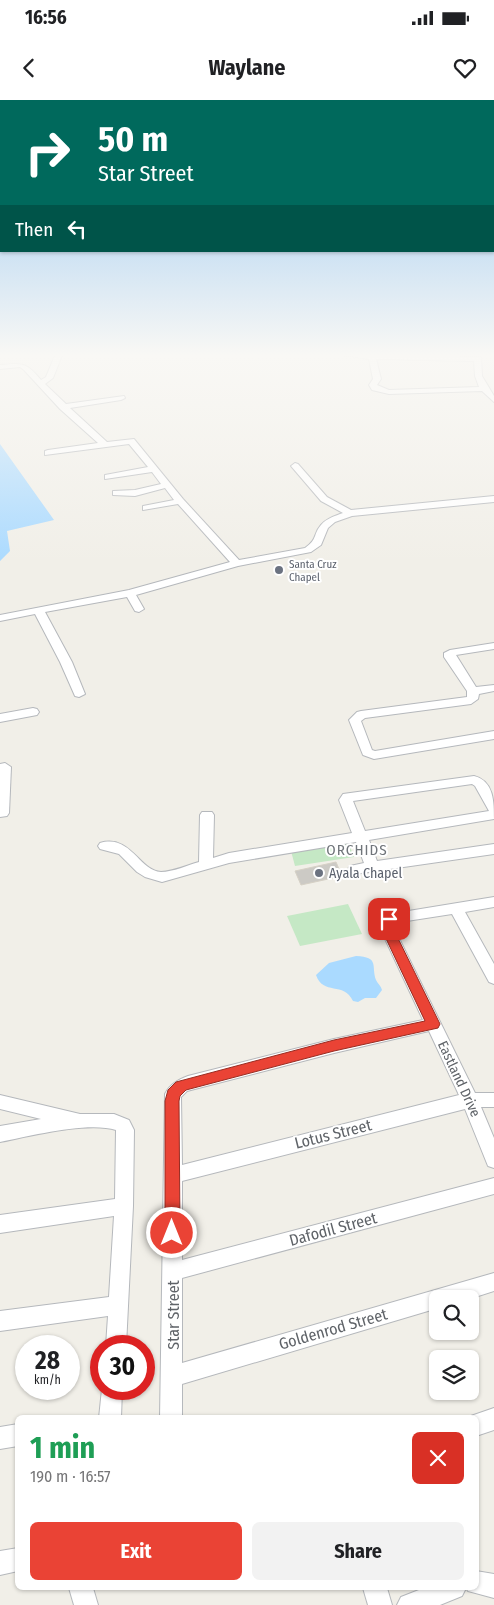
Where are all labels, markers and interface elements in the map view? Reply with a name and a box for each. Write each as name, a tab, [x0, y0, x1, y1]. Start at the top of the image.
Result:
text: 16:56	[25, 6, 67, 29]
icon: back	[15, 54, 43, 82]
text: Waylane	[209, 54, 285, 81]
icon: heart	[451, 54, 479, 82]
text: 50 m	[98, 118, 168, 160]
icon: right	[15, 120, 80, 185]
text: Star Street	[98, 160, 194, 187]
icon: left	[63, 215, 91, 243]
text: Then	[15, 218, 53, 241]
place label: Santa Cruz Chapel	[289, 558, 337, 584]
marker: Santa Cruz Chapel	[273, 564, 285, 576]
district label: ORCHIDS	[326, 841, 388, 859]
place label: Ayala Chapel	[329, 865, 402, 882]
marker: Ayala Chapel	[313, 867, 325, 879]
pin	[368, 898, 410, 940]
icon: arrive	[375, 905, 403, 933]
street label: Eastland Drive	[434, 1038, 484, 1120]
street label: Lotus Street	[293, 1115, 374, 1153]
position arrow	[145, 1206, 197, 1258]
street label: Dafodil Street	[287, 1208, 380, 1250]
street label: Star Street	[164, 1279, 183, 1350]
map controls	[429, 1290, 479, 1400]
button: search	[429, 1290, 479, 1340]
street label: Goldenrod Street	[277, 1304, 390, 1354]
speed limit sign: 30	[90, 1335, 155, 1400]
text: 28	[35, 1346, 60, 1376]
button: layers	[429, 1350, 479, 1400]
text: km/h	[34, 1373, 61, 1387]
text: 1 min	[30, 1430, 95, 1466]
button: close	[412, 1432, 464, 1484]
text: 190 m · 16:57	[30, 1467, 110, 1486]
button: Exit	[30, 1522, 242, 1580]
button: Share	[252, 1522, 464, 1580]

